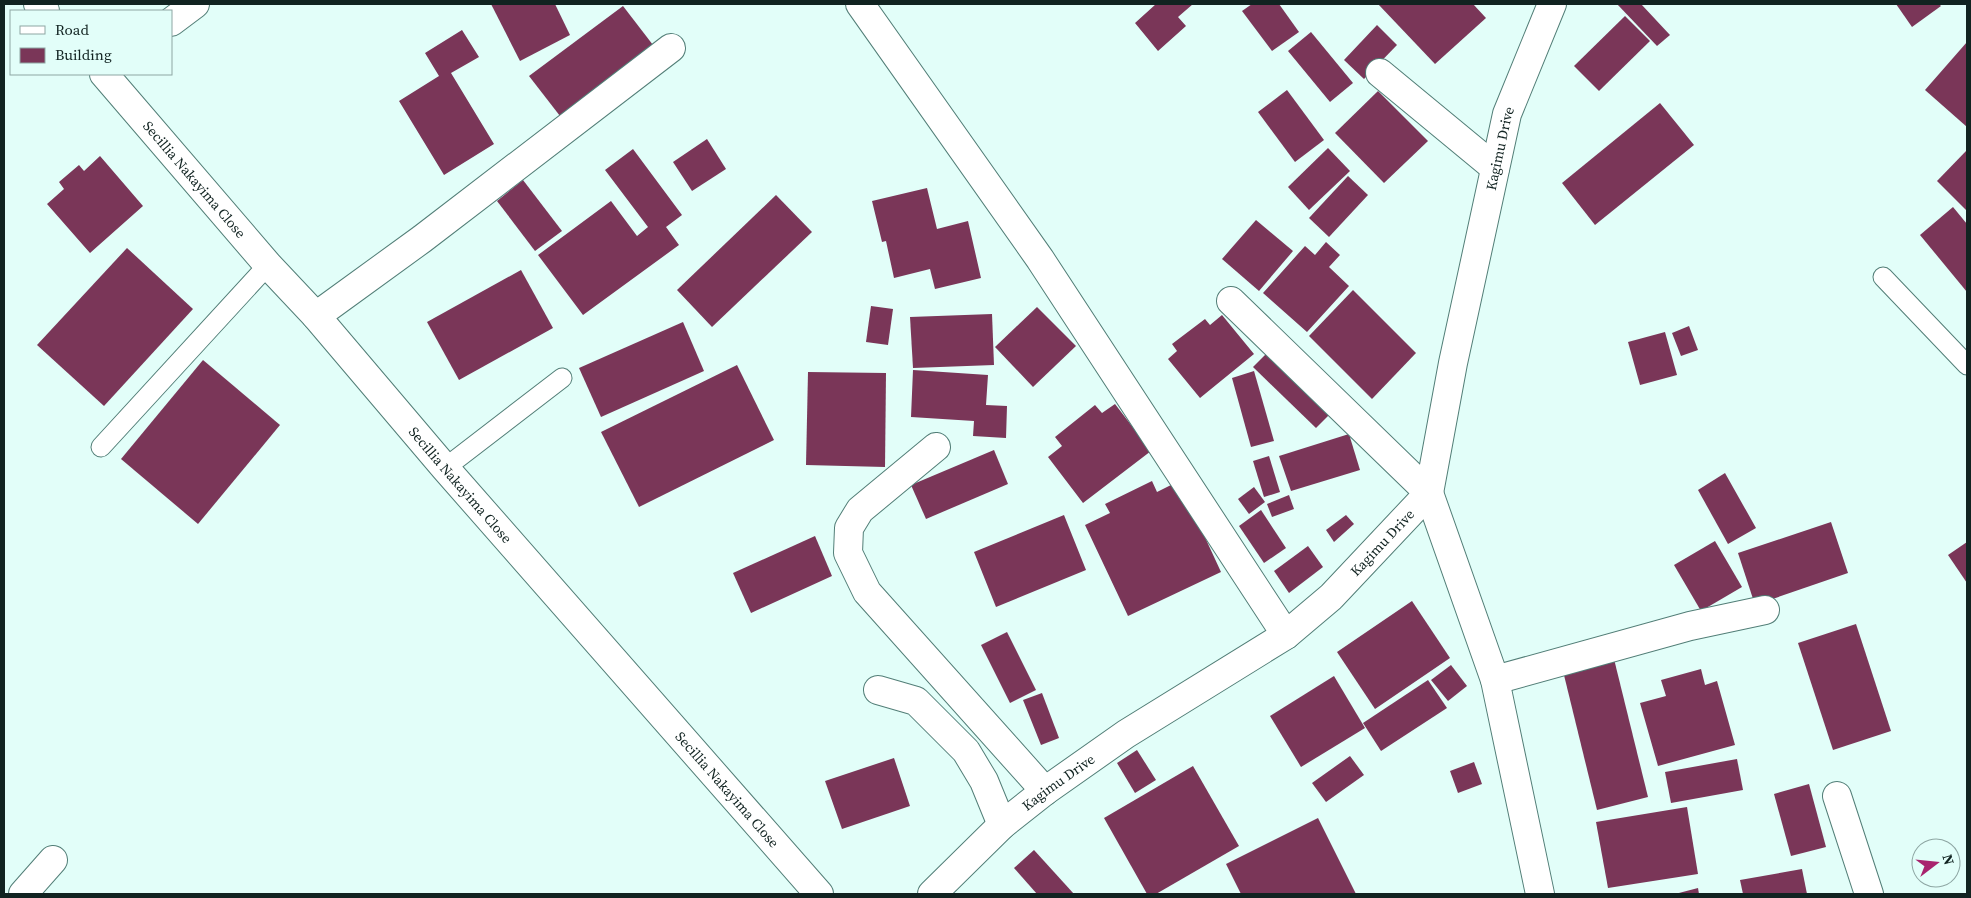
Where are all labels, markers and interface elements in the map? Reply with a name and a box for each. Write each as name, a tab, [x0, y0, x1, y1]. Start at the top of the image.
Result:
legend	[10, 10, 172, 75]
text: Road	[55, 19, 89, 40]
text: Building	[55, 44, 112, 65]
street label: Kagimu Drive	[1481, 103, 1519, 192]
street label: Secillia Nakayima Close	[139, 117, 251, 242]
street label: Secillia Nakayima Close	[404, 422, 517, 548]
street label: Kagimu Drive	[1346, 505, 1419, 581]
street label: Secillia Nakayima Close	[671, 727, 784, 852]
street label: Kagimu Drive	[1018, 749, 1099, 815]
north arrow	[1911, 838, 1961, 888]
text: N	[1937, 852, 1960, 867]

